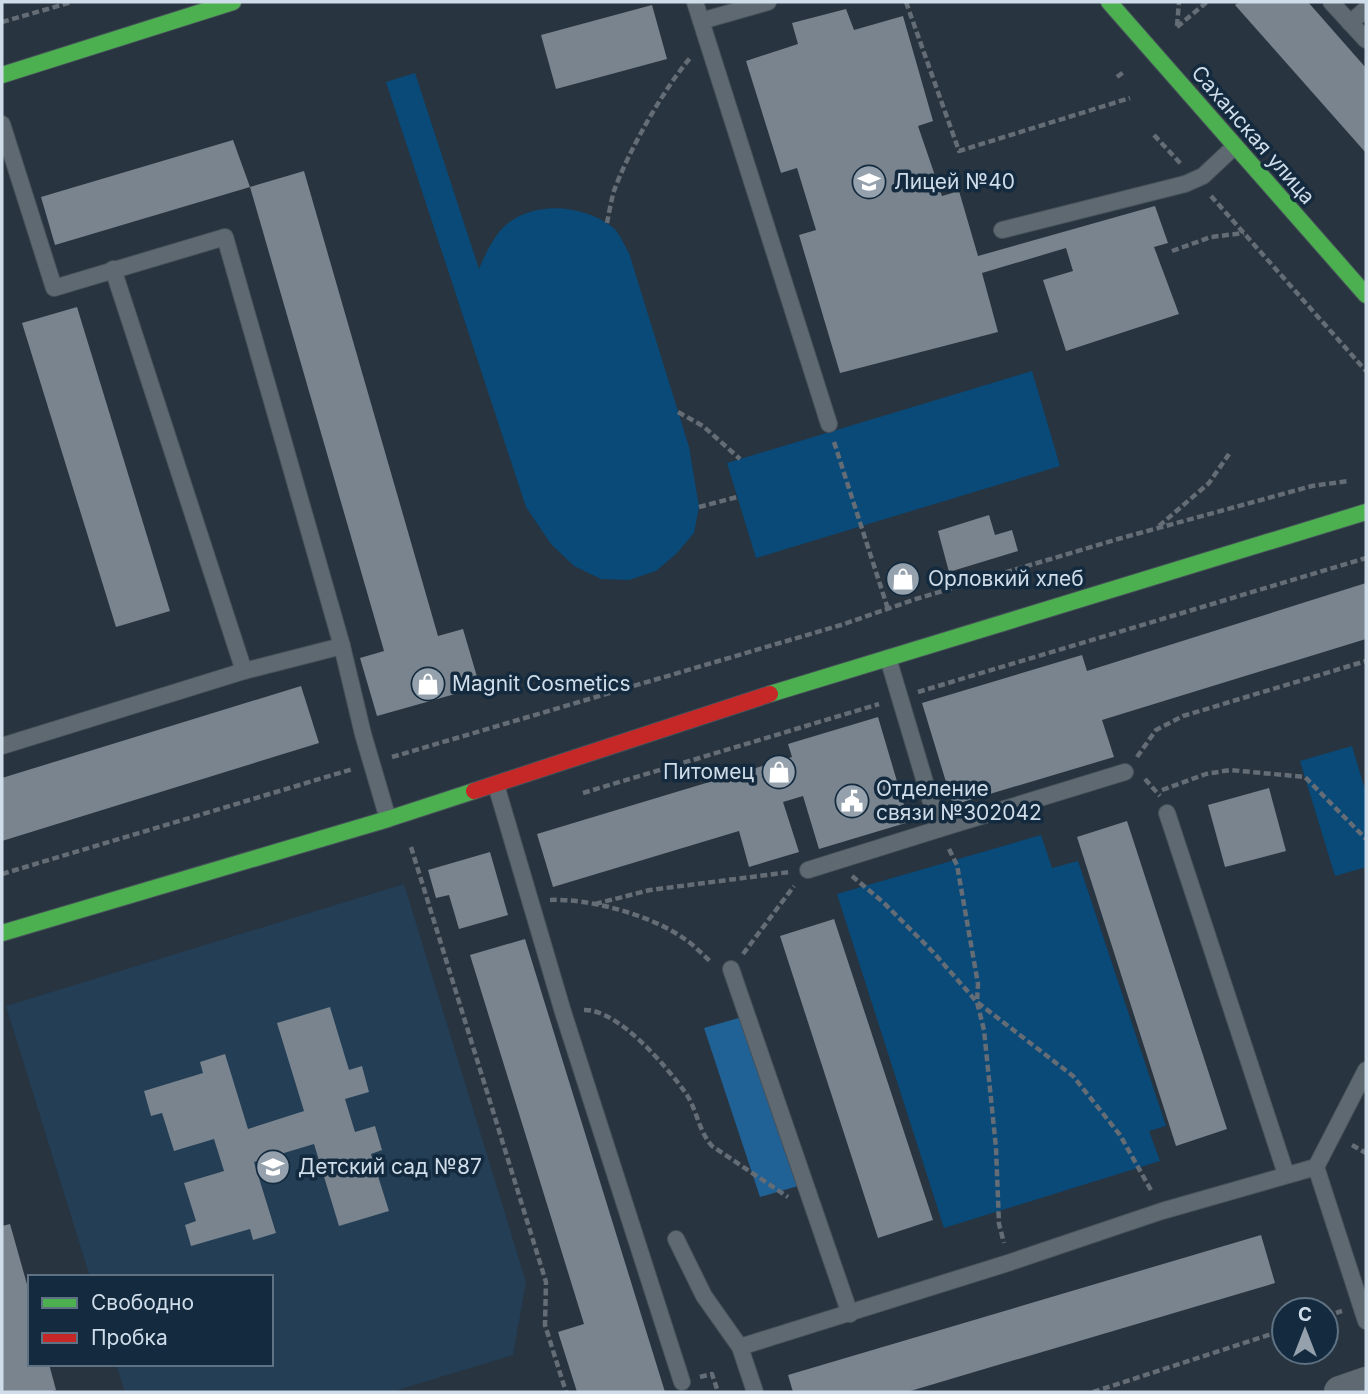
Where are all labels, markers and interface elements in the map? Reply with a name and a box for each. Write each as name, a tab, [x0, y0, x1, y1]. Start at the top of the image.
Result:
street label: Саханская улица	[1186, 60, 1320, 209]
school or university icon: Лицей №40	[850, 163, 888, 201]
place label: Лицей №40	[894, 169, 1015, 194]
shop icon: Орловкий хлеб	[884, 560, 922, 598]
place label: Орловкий хлеб	[928, 566, 1084, 591]
shop icon: Magnit Cosmetics	[409, 665, 447, 703]
place label: Magnit Cosmetics	[452, 671, 631, 696]
shop icon: Питомец	[760, 753, 798, 791]
place label: Питомец	[663, 759, 754, 784]
place label: Отделение связи №302042	[876, 776, 1042, 825]
public building icon: Отделение связи №302042	[833, 782, 871, 820]
school or university icon: Детский сад №87	[254, 1148, 292, 1186]
place label: Детский сад №87	[298, 1154, 482, 1179]
legend	[28, 1275, 273, 1366]
text: Свободно	[91, 1290, 194, 1315]
north arrow	[1270, 1296, 1340, 1366]
text: С	[1298, 1303, 1312, 1326]
text: Пробка	[91, 1325, 168, 1350]

